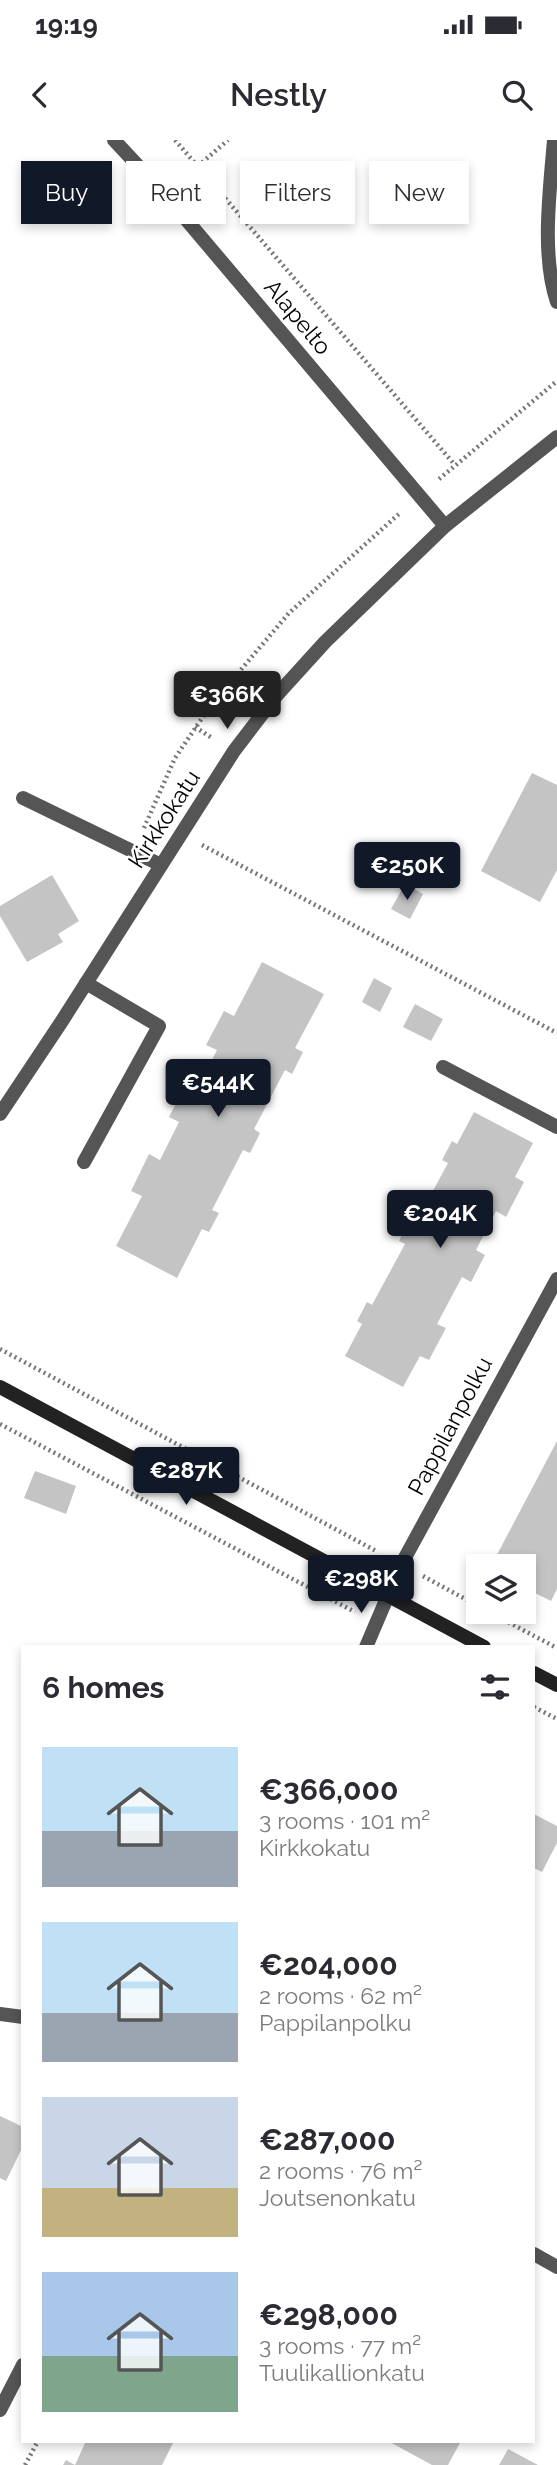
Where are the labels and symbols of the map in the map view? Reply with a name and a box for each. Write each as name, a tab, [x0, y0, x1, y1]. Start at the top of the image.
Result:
street label: Alapelto	[259, 274, 337, 360]
pin: €366K	[178, 672, 276, 731]
street label: Kirkkokatu	[122, 765, 205, 873]
pin: €250K	[358, 842, 456, 902]
pin: €544K	[169, 1060, 267, 1119]
pin: €204K	[391, 1190, 489, 1250]
street label: Pappilanpolku	[402, 1352, 497, 1499]
pin: €287K	[137, 1448, 235, 1507]
pin: €298K	[312, 1556, 410, 1615]

